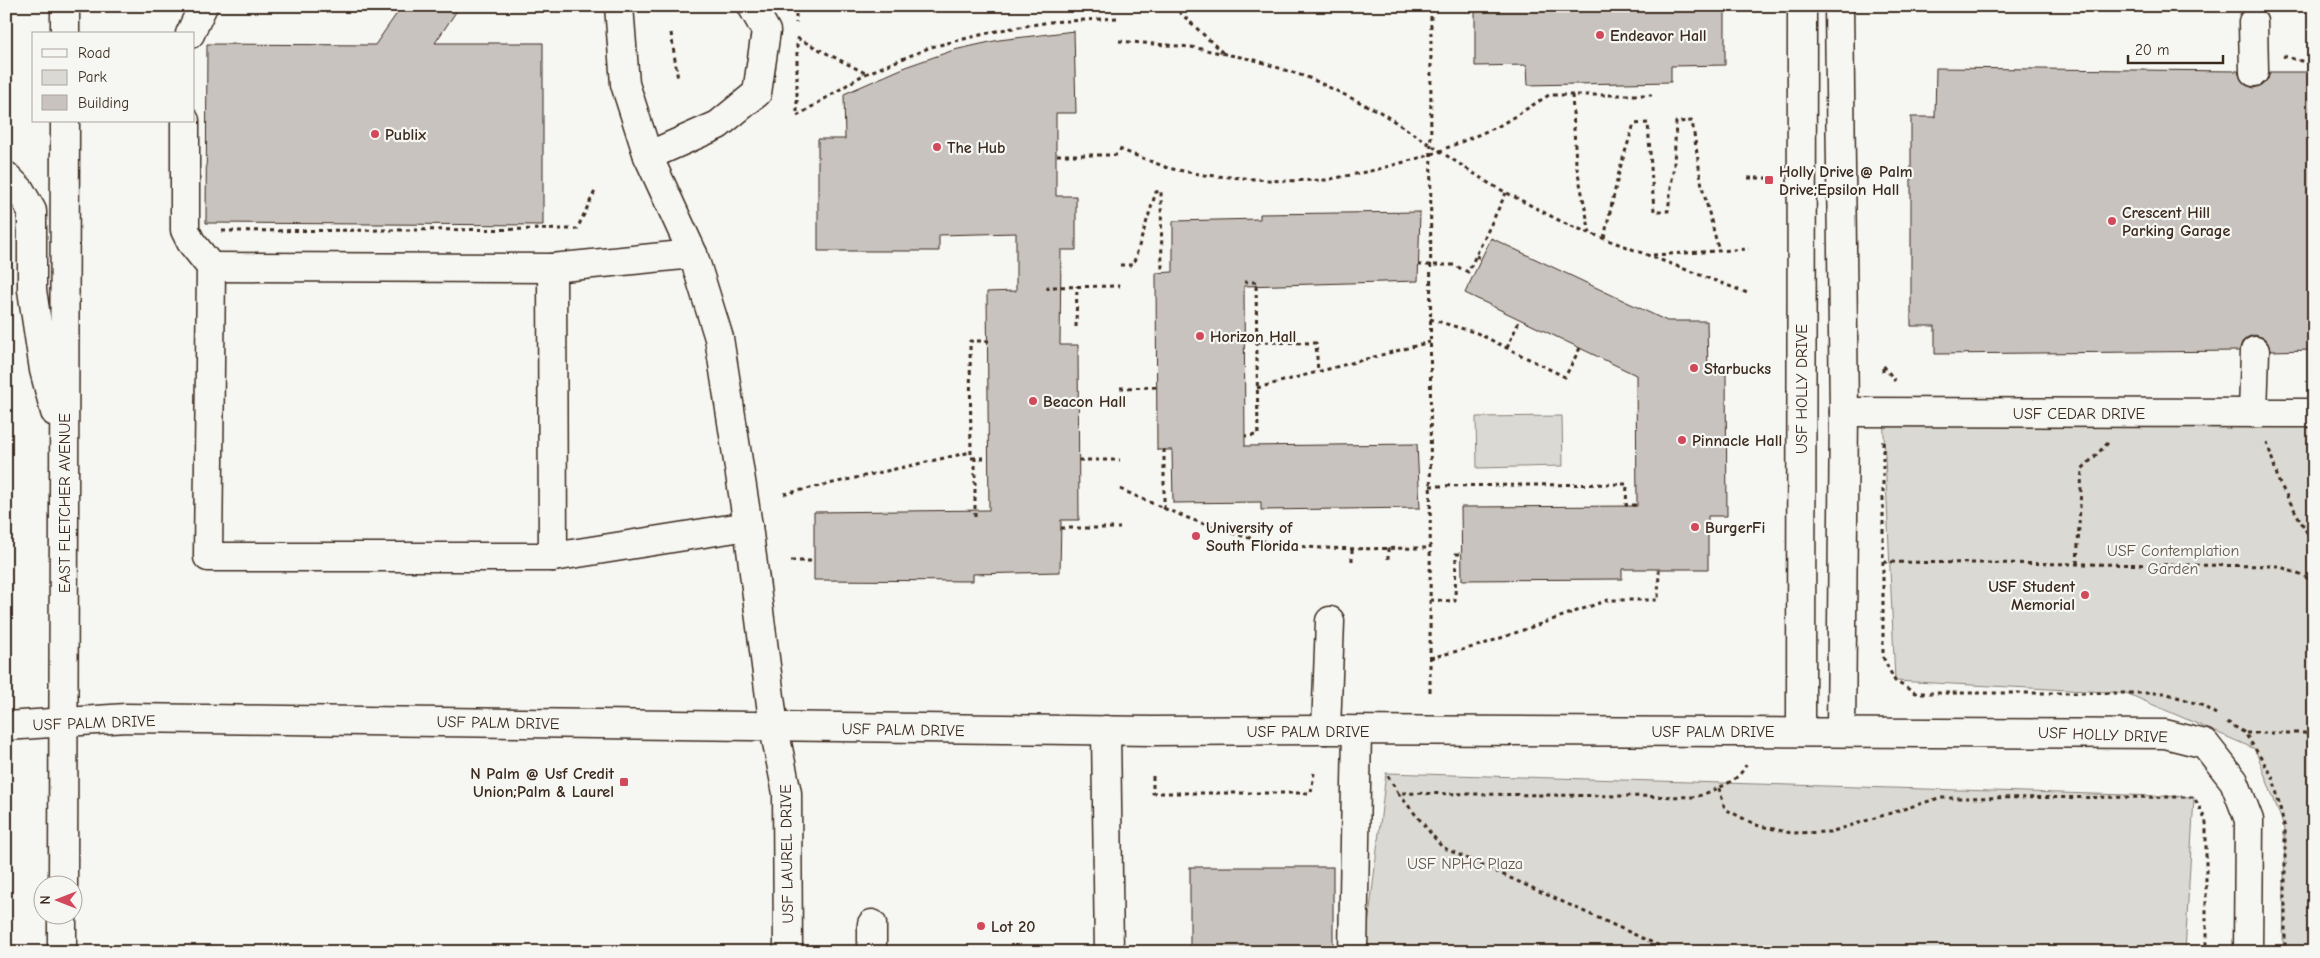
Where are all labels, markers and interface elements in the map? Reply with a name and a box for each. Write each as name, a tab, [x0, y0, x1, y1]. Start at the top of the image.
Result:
place label: Endeavor Hall	[1610, 27, 1707, 45]
marker: Endeavor Hall	[1594, 29, 1606, 41]
legend	[32, 32, 195, 122]
scale bar	[2128, 32, 2222, 64]
text: 20 m	[2135, 41, 2169, 59]
text: Road	[78, 44, 110, 62]
text: Park	[78, 68, 107, 86]
text: Building	[78, 94, 129, 112]
place label: Publix	[385, 126, 426, 144]
marker: Publix	[369, 128, 381, 140]
place label: The Hub	[947, 139, 1006, 157]
marker: The Hub	[931, 141, 943, 153]
place label: Holly Drive @ Palm Drive;Epsilon Hall	[1779, 163, 1912, 199]
marker: Holly Drive @ Palm Drive;Epsilon Hall	[1763, 174, 1775, 186]
place label: Crescent Hill Parking Garage	[2122, 204, 2231, 240]
marker: Crescent Hill Parking Garage	[2106, 215, 2118, 227]
street label: USF HOLLY DRIVE	[1793, 324, 1811, 454]
place label: Horizon Hall	[1210, 328, 1296, 346]
marker: Horizon Hall	[1194, 330, 1206, 342]
place label: Starbucks	[1704, 360, 1771, 378]
marker: Starbucks	[1688, 362, 1700, 374]
place label: Beacon Hall	[1043, 393, 1126, 411]
marker: Beacon Hall	[1027, 395, 1039, 407]
street label: USF CEDAR DRIVE	[2013, 405, 2145, 423]
street label: EAST FLETCHER AVENUE	[56, 413, 74, 593]
place label: Pinnacle Hall	[1692, 432, 1782, 450]
marker: Pinnacle Hall	[1676, 434, 1688, 446]
place label: University of South Florida	[1206, 519, 1299, 555]
place label: BurgerFi	[1705, 519, 1765, 537]
marker: BurgerFi	[1689, 521, 1701, 533]
marker: University of South Florida	[1190, 530, 1202, 542]
park label: USF Contemplation Garden	[2107, 542, 2239, 578]
place label: USF Student Memorial	[1988, 578, 2076, 614]
marker: USF Student Memorial	[2079, 589, 2091, 601]
street label: USF PALM DRIVE	[32, 712, 156, 734]
street label: USF PALM DRIVE	[436, 713, 560, 733]
street label: USF PALM DRIVE	[841, 720, 965, 740]
street label: USF PALM DRIVE	[1247, 723, 1370, 741]
street label: USF PALM DRIVE	[1652, 723, 1775, 741]
street label: USF HOLLY DRIVE	[2038, 724, 2169, 746]
place label: N Palm @ Usf Credit Union;Palm & Laurel	[470, 765, 615, 801]
marker: N Palm @ Usf Credit Union;Palm & Laurel	[618, 776, 630, 788]
street label: USF LAUREL DRIVE	[777, 784, 797, 924]
park label: USF NPHC Plaza	[1407, 855, 1523, 873]
north arrow	[32, 876, 82, 926]
text: N	[37, 895, 54, 905]
place label: Lot 20	[991, 918, 1035, 936]
marker: Lot 20	[975, 920, 987, 932]

